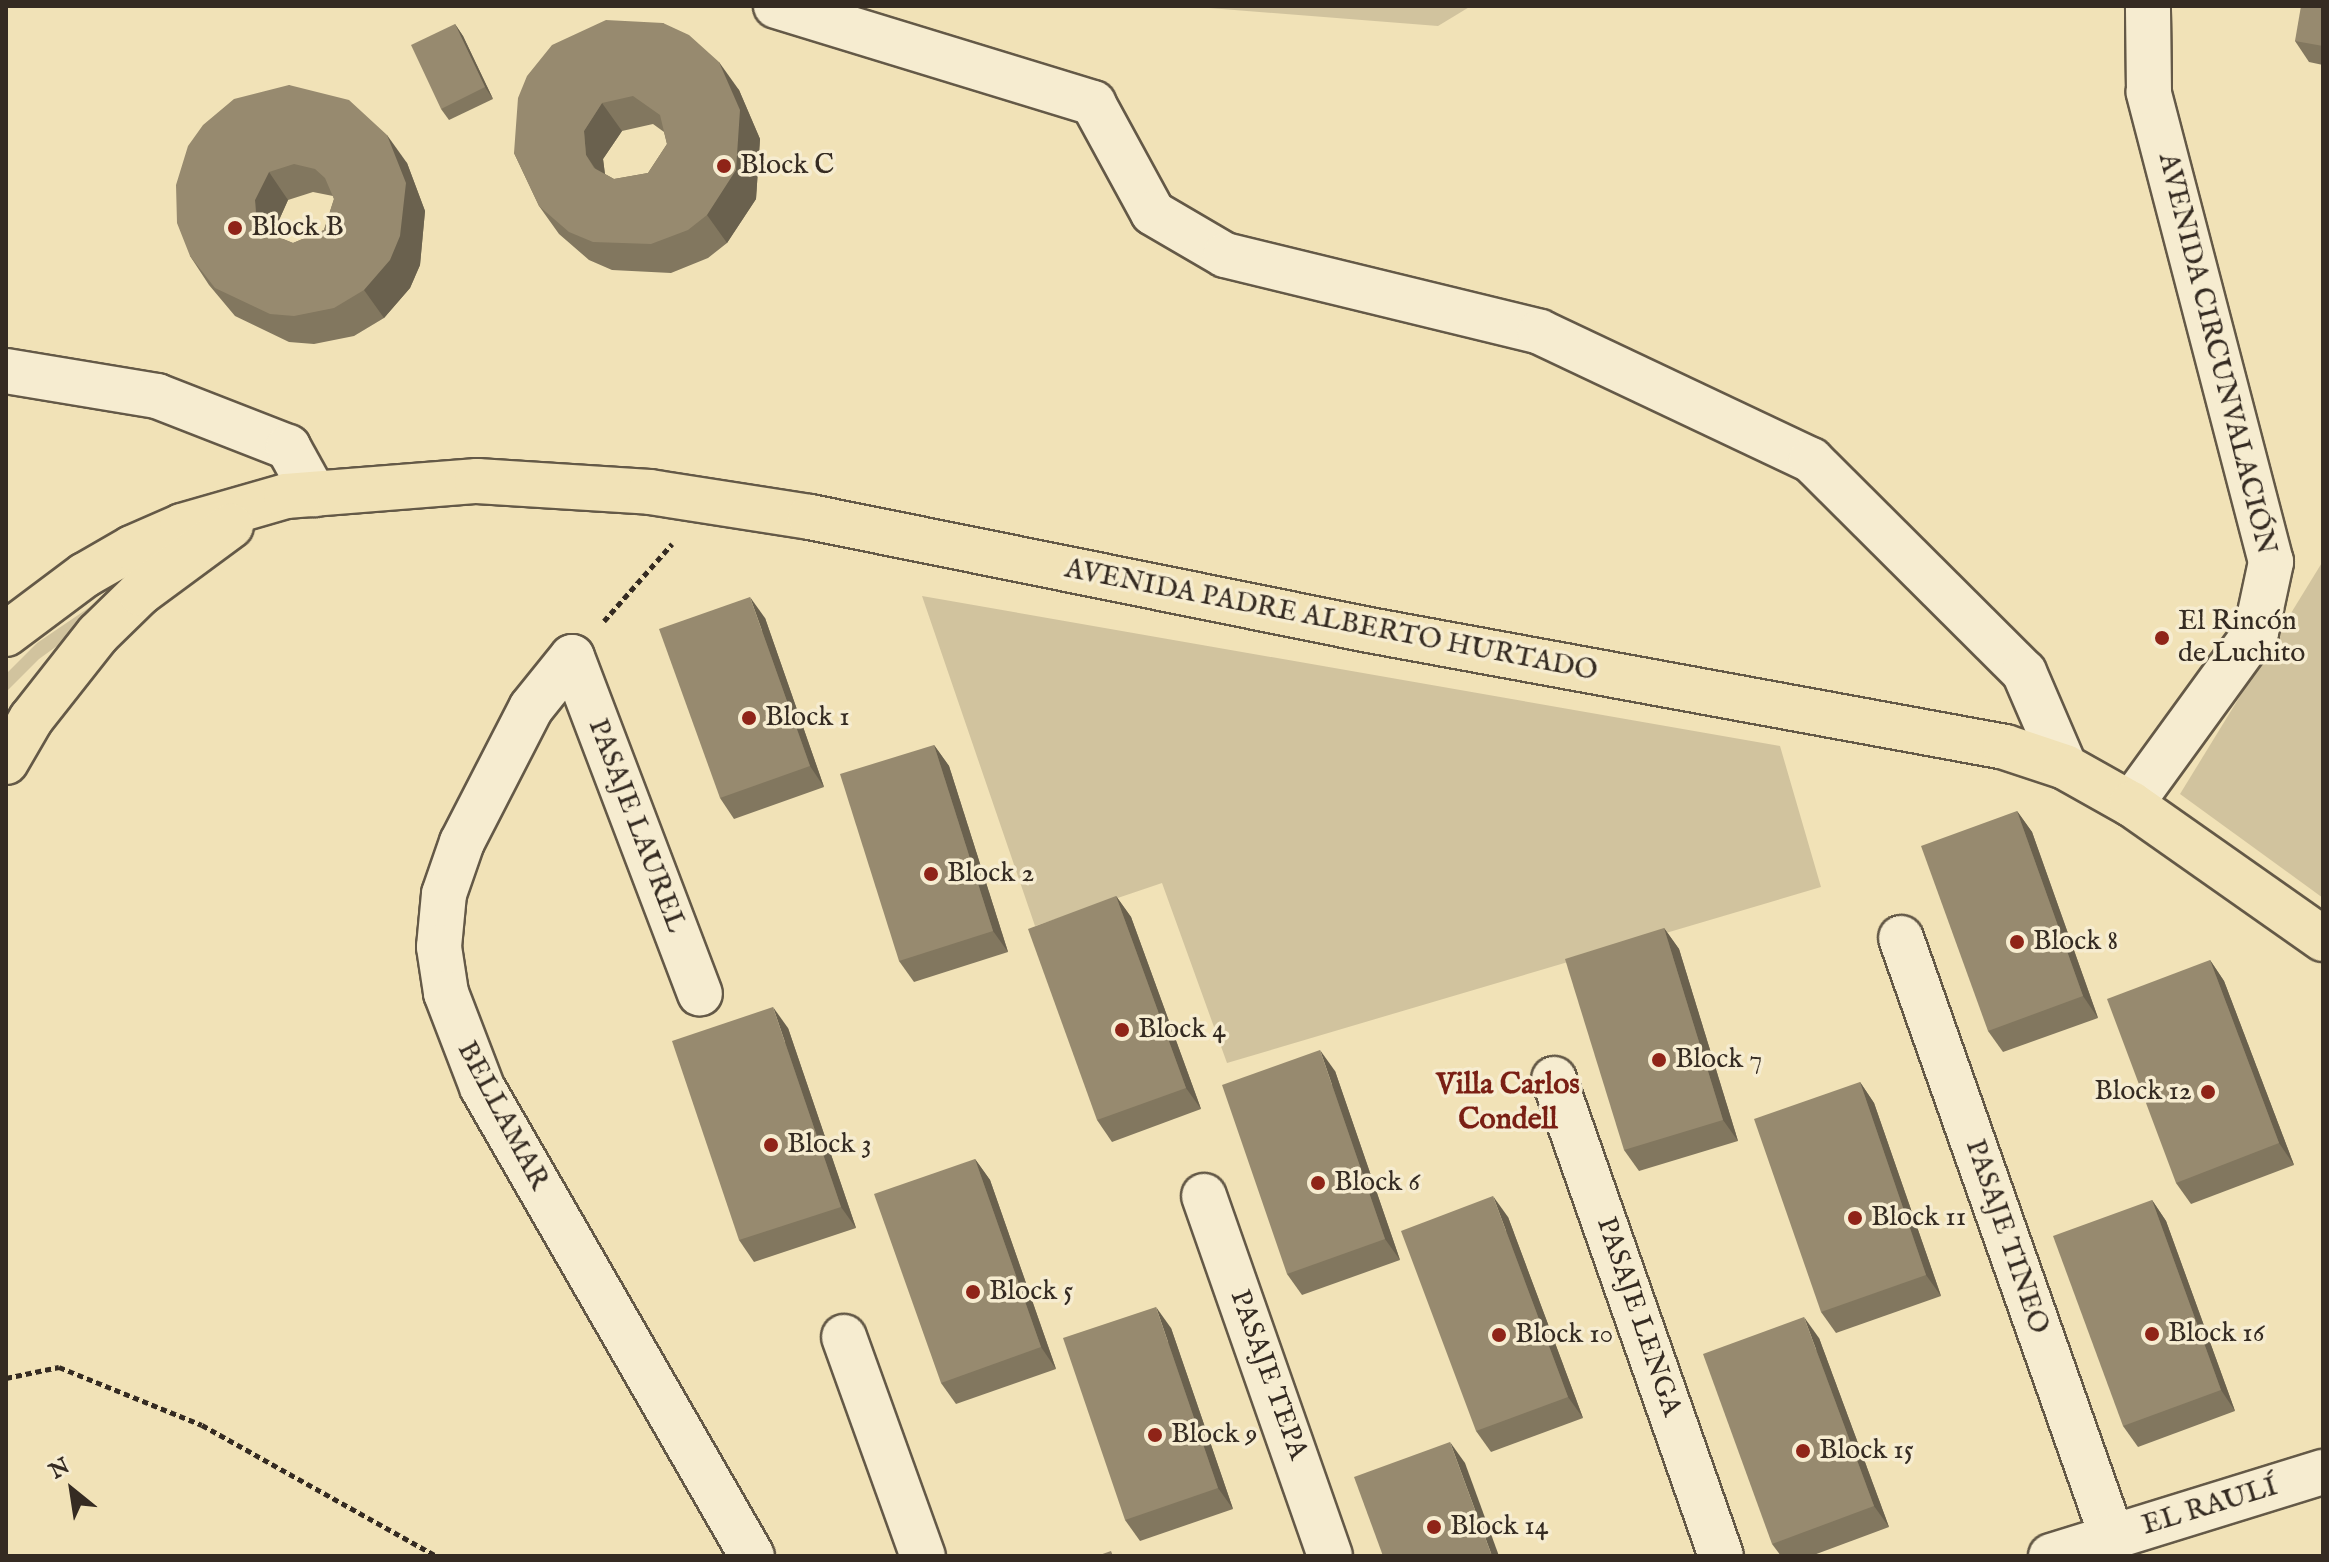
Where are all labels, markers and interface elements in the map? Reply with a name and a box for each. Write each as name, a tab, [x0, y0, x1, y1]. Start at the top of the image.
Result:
place label: Block C	[740, 149, 834, 183]
street label: AVENIDA CIRCUNVALACIÓN	[2150, 150, 2282, 558]
marker: Block C	[715, 157, 733, 175]
place label: Block B	[251, 211, 344, 245]
marker: Block B	[226, 219, 244, 237]
street label: AVENIDA PADRE ALBERTO HURTADO	[1062, 553, 1600, 689]
place label: El Rincón de Luchito	[2178, 605, 2305, 671]
marker: El Rincón de Luchito	[2153, 629, 2171, 647]
place label: Block 1	[765, 701, 850, 735]
marker: Block 1	[740, 709, 758, 727]
street label: PASAJE LAUREL	[580, 715, 692, 937]
place label: Block 2	[947, 857, 1034, 891]
marker: Block 2	[922, 865, 940, 883]
place label: Block 8	[2033, 925, 2118, 959]
marker: Block 8	[2008, 933, 2026, 951]
place label: Block 4	[1138, 1013, 1226, 1047]
marker: Block 4	[1113, 1021, 1131, 1039]
street label: BELLAMAR	[449, 1036, 555, 1196]
place label: Block 7	[1675, 1043, 1762, 1077]
marker: Block 7	[1650, 1051, 1668, 1069]
district label: Villa Carlos Condell	[1436, 1067, 1580, 1138]
place label: Block 12	[2094, 1075, 2192, 1109]
marker: Block 12	[2199, 1083, 2217, 1101]
place label: Block 3	[787, 1128, 872, 1162]
street label: PASAJE TINEO	[1957, 1135, 2055, 1339]
marker: Block 3	[762, 1136, 780, 1154]
place label: Block 6	[1334, 1166, 1420, 1200]
marker: Block 6	[1309, 1174, 1327, 1192]
place label: Block 11	[1871, 1201, 1966, 1235]
marker: Block 11	[1846, 1209, 1864, 1227]
street label: PASAJE LENGA	[1588, 1213, 1688, 1421]
place label: Block 5	[989, 1275, 1073, 1309]
marker: Block 5	[964, 1283, 982, 1301]
street label: PASAJE TEPA	[1222, 1286, 1314, 1464]
place label: Block 16	[2168, 1317, 2264, 1351]
place label: Block 10	[1515, 1318, 1613, 1352]
marker: Block 16	[2143, 1325, 2161, 1343]
marker: Block 10	[1490, 1326, 1508, 1344]
place label: Block 9	[1171, 1418, 1257, 1452]
marker: Block 9	[1146, 1426, 1164, 1444]
place label: Block 15	[1819, 1434, 1914, 1468]
marker: Block 15	[1794, 1442, 1812, 1460]
north arrow	[32, 1450, 112, 1530]
text: N	[45, 1452, 75, 1486]
street label: EL RAULÍ	[2138, 1470, 2282, 1544]
place label: Block 14	[1450, 1510, 1548, 1544]
marker: Block 14	[1425, 1518, 1443, 1536]

